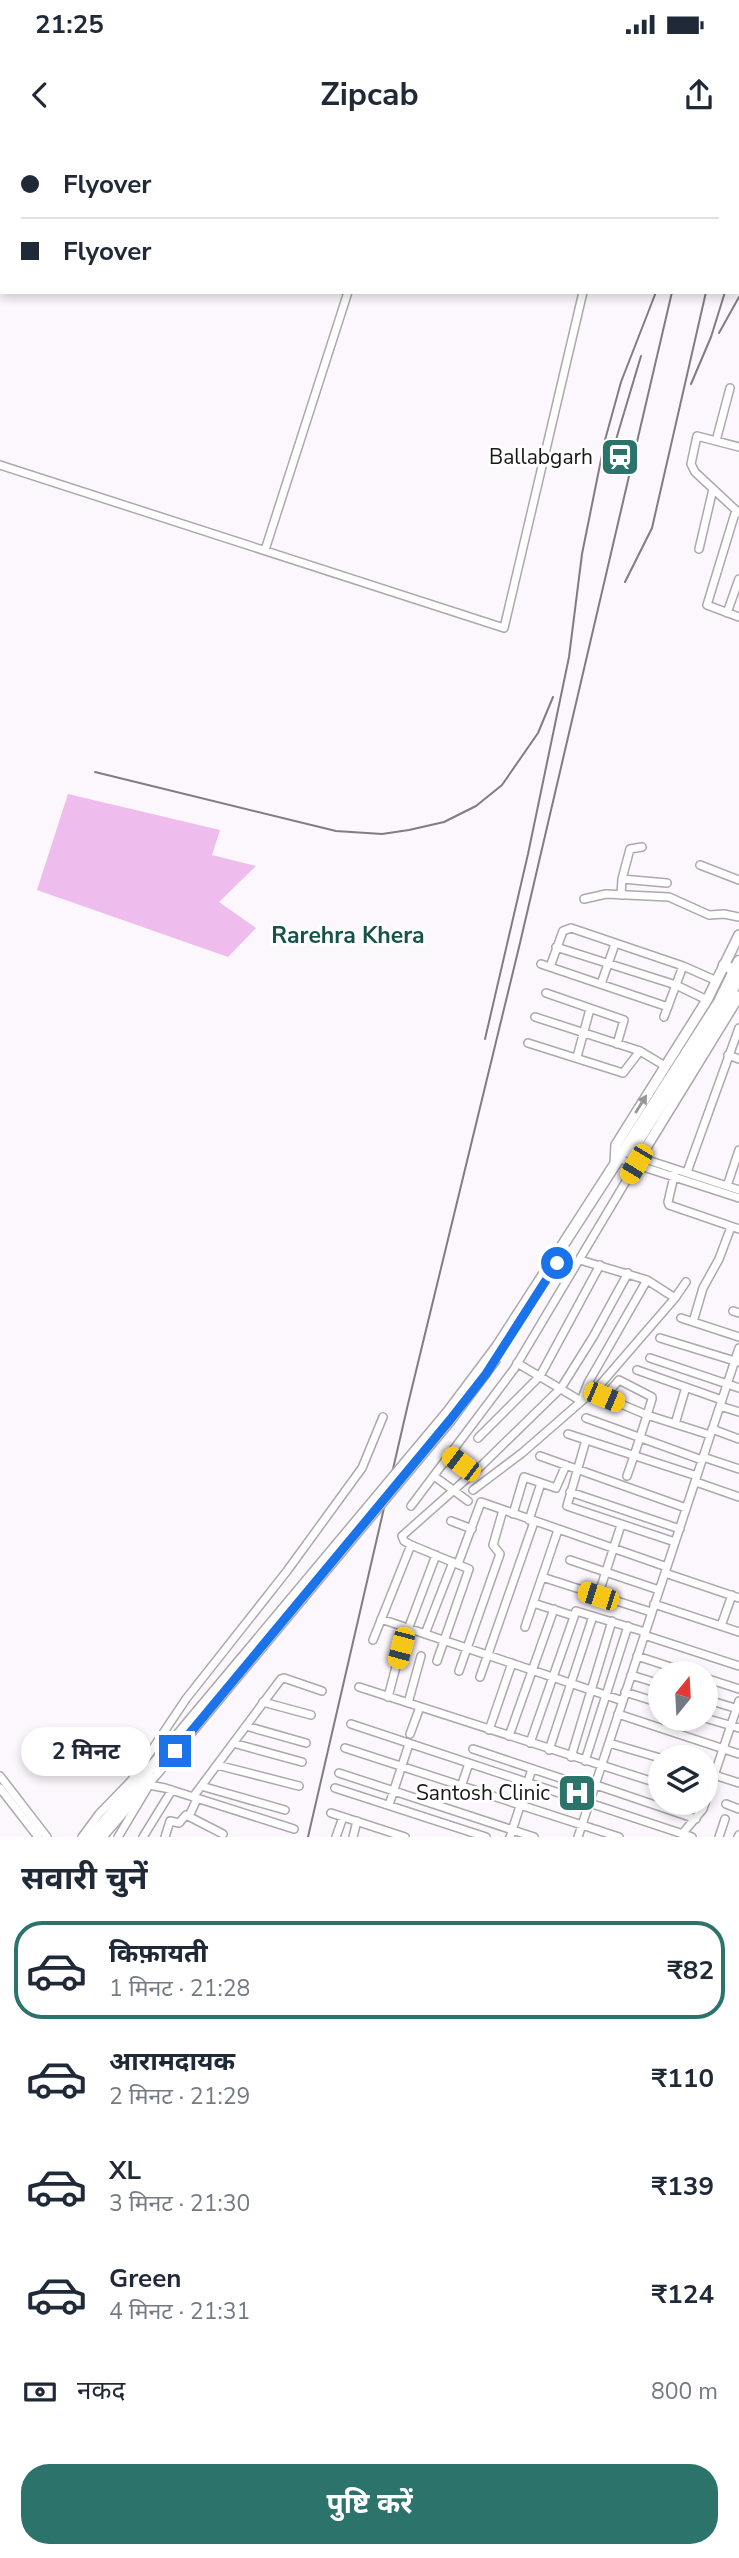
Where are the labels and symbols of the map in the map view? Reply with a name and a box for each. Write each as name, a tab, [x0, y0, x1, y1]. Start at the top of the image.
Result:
station icon: Ballabgarh	[599, 436, 641, 478]
place label: Ballabgarh	[489, 443, 593, 471]
district label: Rarehra Khera	[271, 920, 425, 951]
one-way arrow	[634, 1095, 647, 1114]
car	[617, 1141, 656, 1187]
route start	[541, 1247, 573, 1279]
car	[581, 1379, 628, 1415]
car	[438, 1443, 485, 1485]
car	[575, 1580, 622, 1612]
car	[386, 1625, 417, 1671]
north arrow	[648, 1661, 718, 1731]
callout: 2 मिनट	[21, 1726, 150, 1776]
route end	[159, 1735, 191, 1767]
hospital icon: Santosh Clinic	[556, 1772, 598, 1814]
place label: Santosh Clinic	[416, 1779, 550, 1807]

